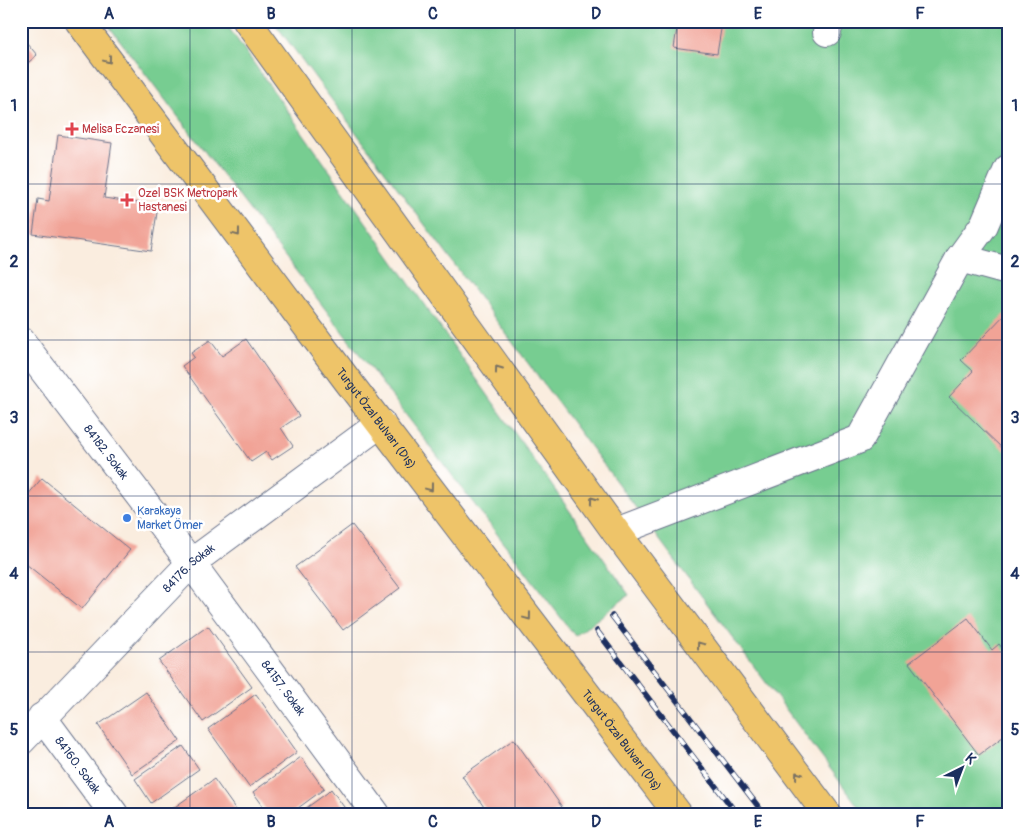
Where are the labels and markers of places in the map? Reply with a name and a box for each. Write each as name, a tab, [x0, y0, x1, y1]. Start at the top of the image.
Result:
place label: Melisa Eczanesi	[82, 122, 159, 137]
marker: Melisa Eczanesi	[66, 123, 78, 135]
place label: Ozel BSK Metropark Hastanesi	[138, 186, 237, 215]
marker: Ozel BSK Metropark Hastanesi	[120, 193, 134, 207]
place label: Karakaya Market Ömer	[137, 504, 204, 533]
marker: Karakaya Market Ömer	[121, 512, 133, 524]

